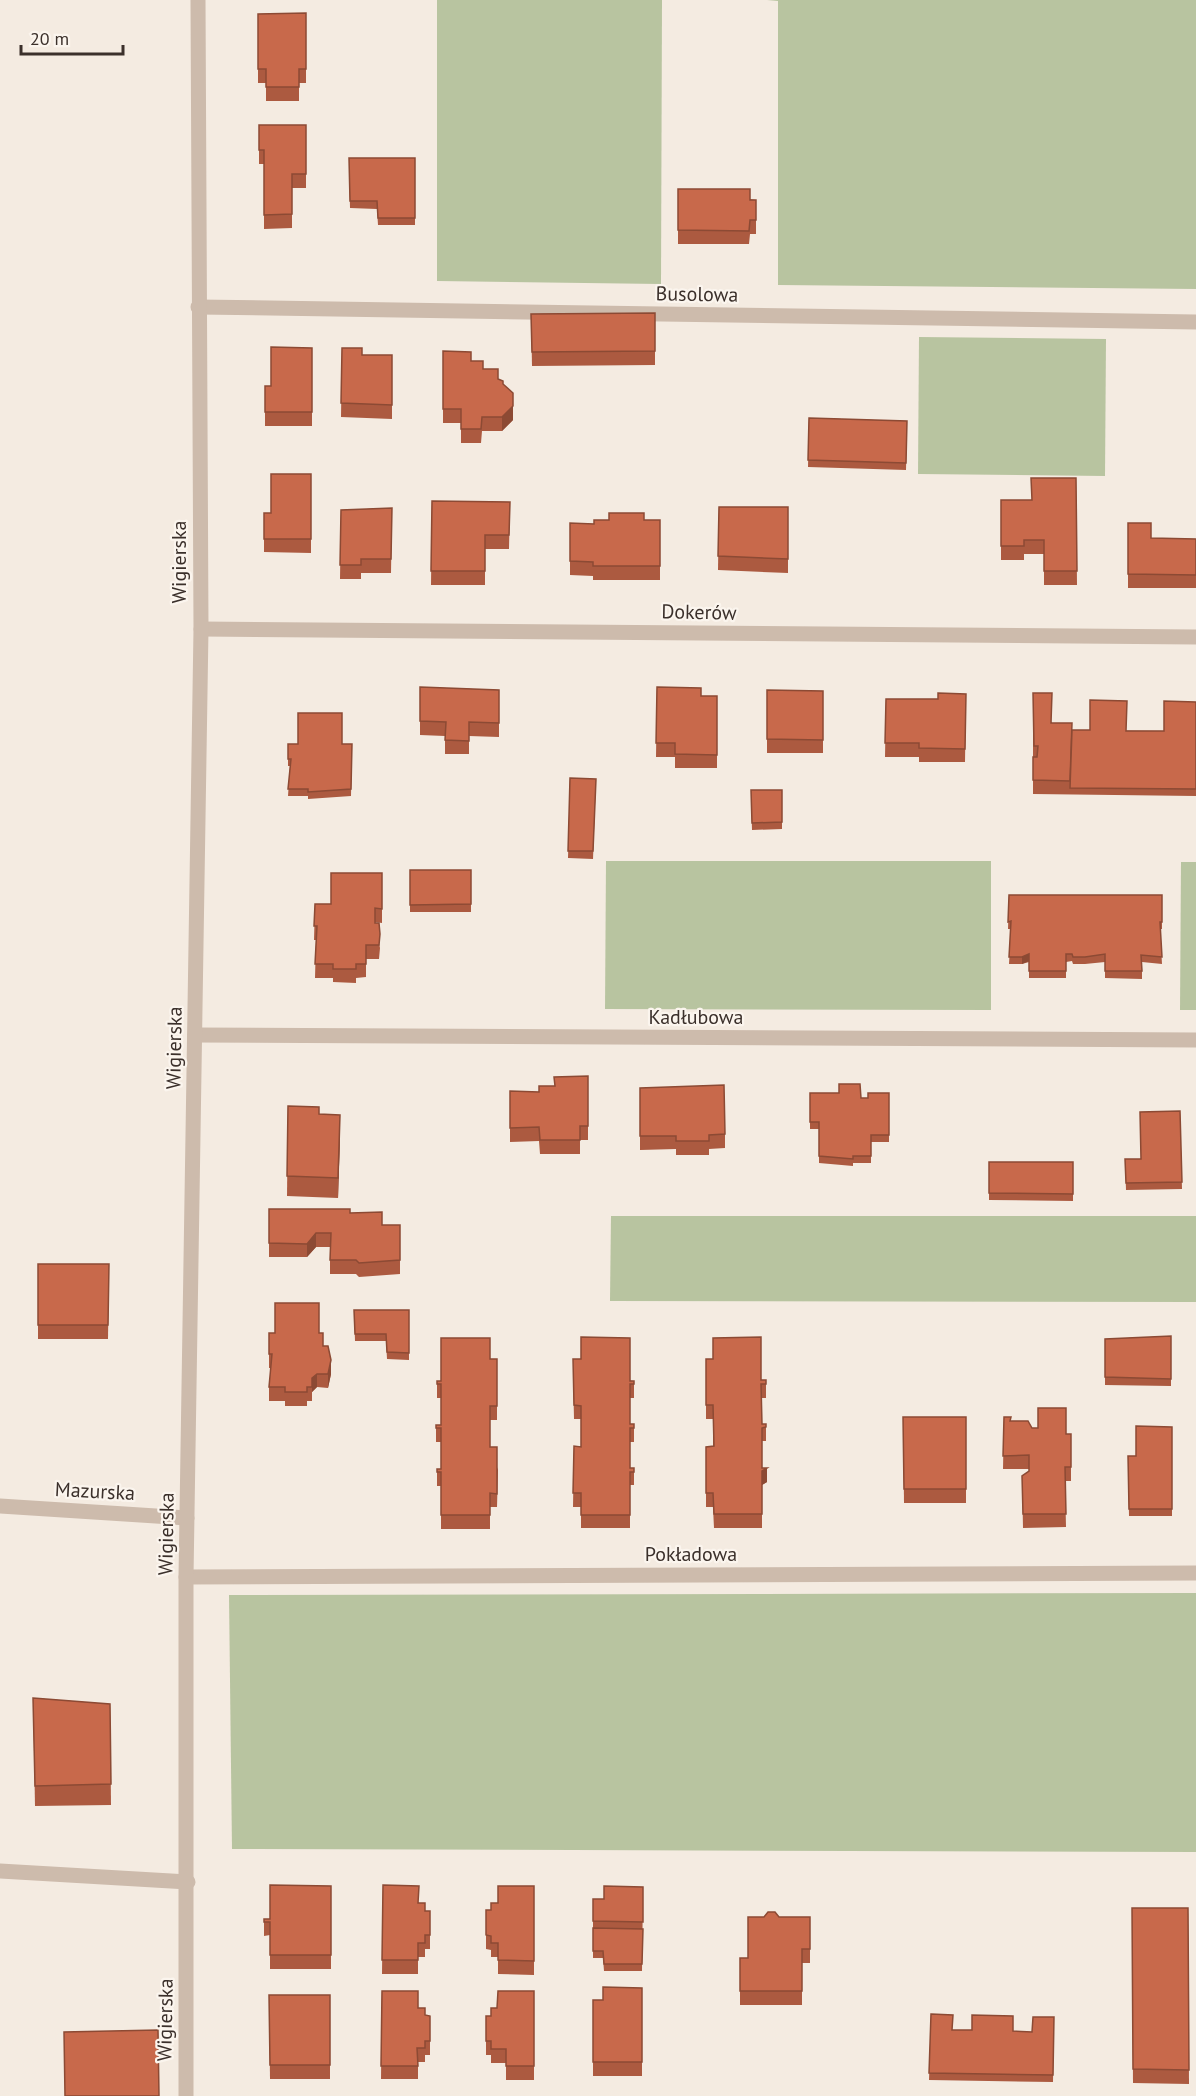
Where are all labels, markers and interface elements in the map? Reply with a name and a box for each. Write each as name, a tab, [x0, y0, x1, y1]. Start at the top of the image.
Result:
scale bar	[21, 18, 123, 56]
text: 20 m	[30, 27, 69, 50]
street label: Busolowa	[655, 280, 739, 308]
street label: Wigierska	[166, 521, 192, 603]
street label: Dokerów	[661, 598, 737, 626]
street label: Kadłubowa	[649, 1004, 743, 1030]
street label: Wigierska	[160, 1006, 188, 1090]
street label: Mazurska	[54, 1476, 136, 1506]
street label: Wigierska	[152, 1492, 180, 1576]
street label: Pokładowa	[645, 1541, 737, 1567]
street label: Wigierska	[151, 1978, 179, 2062]

